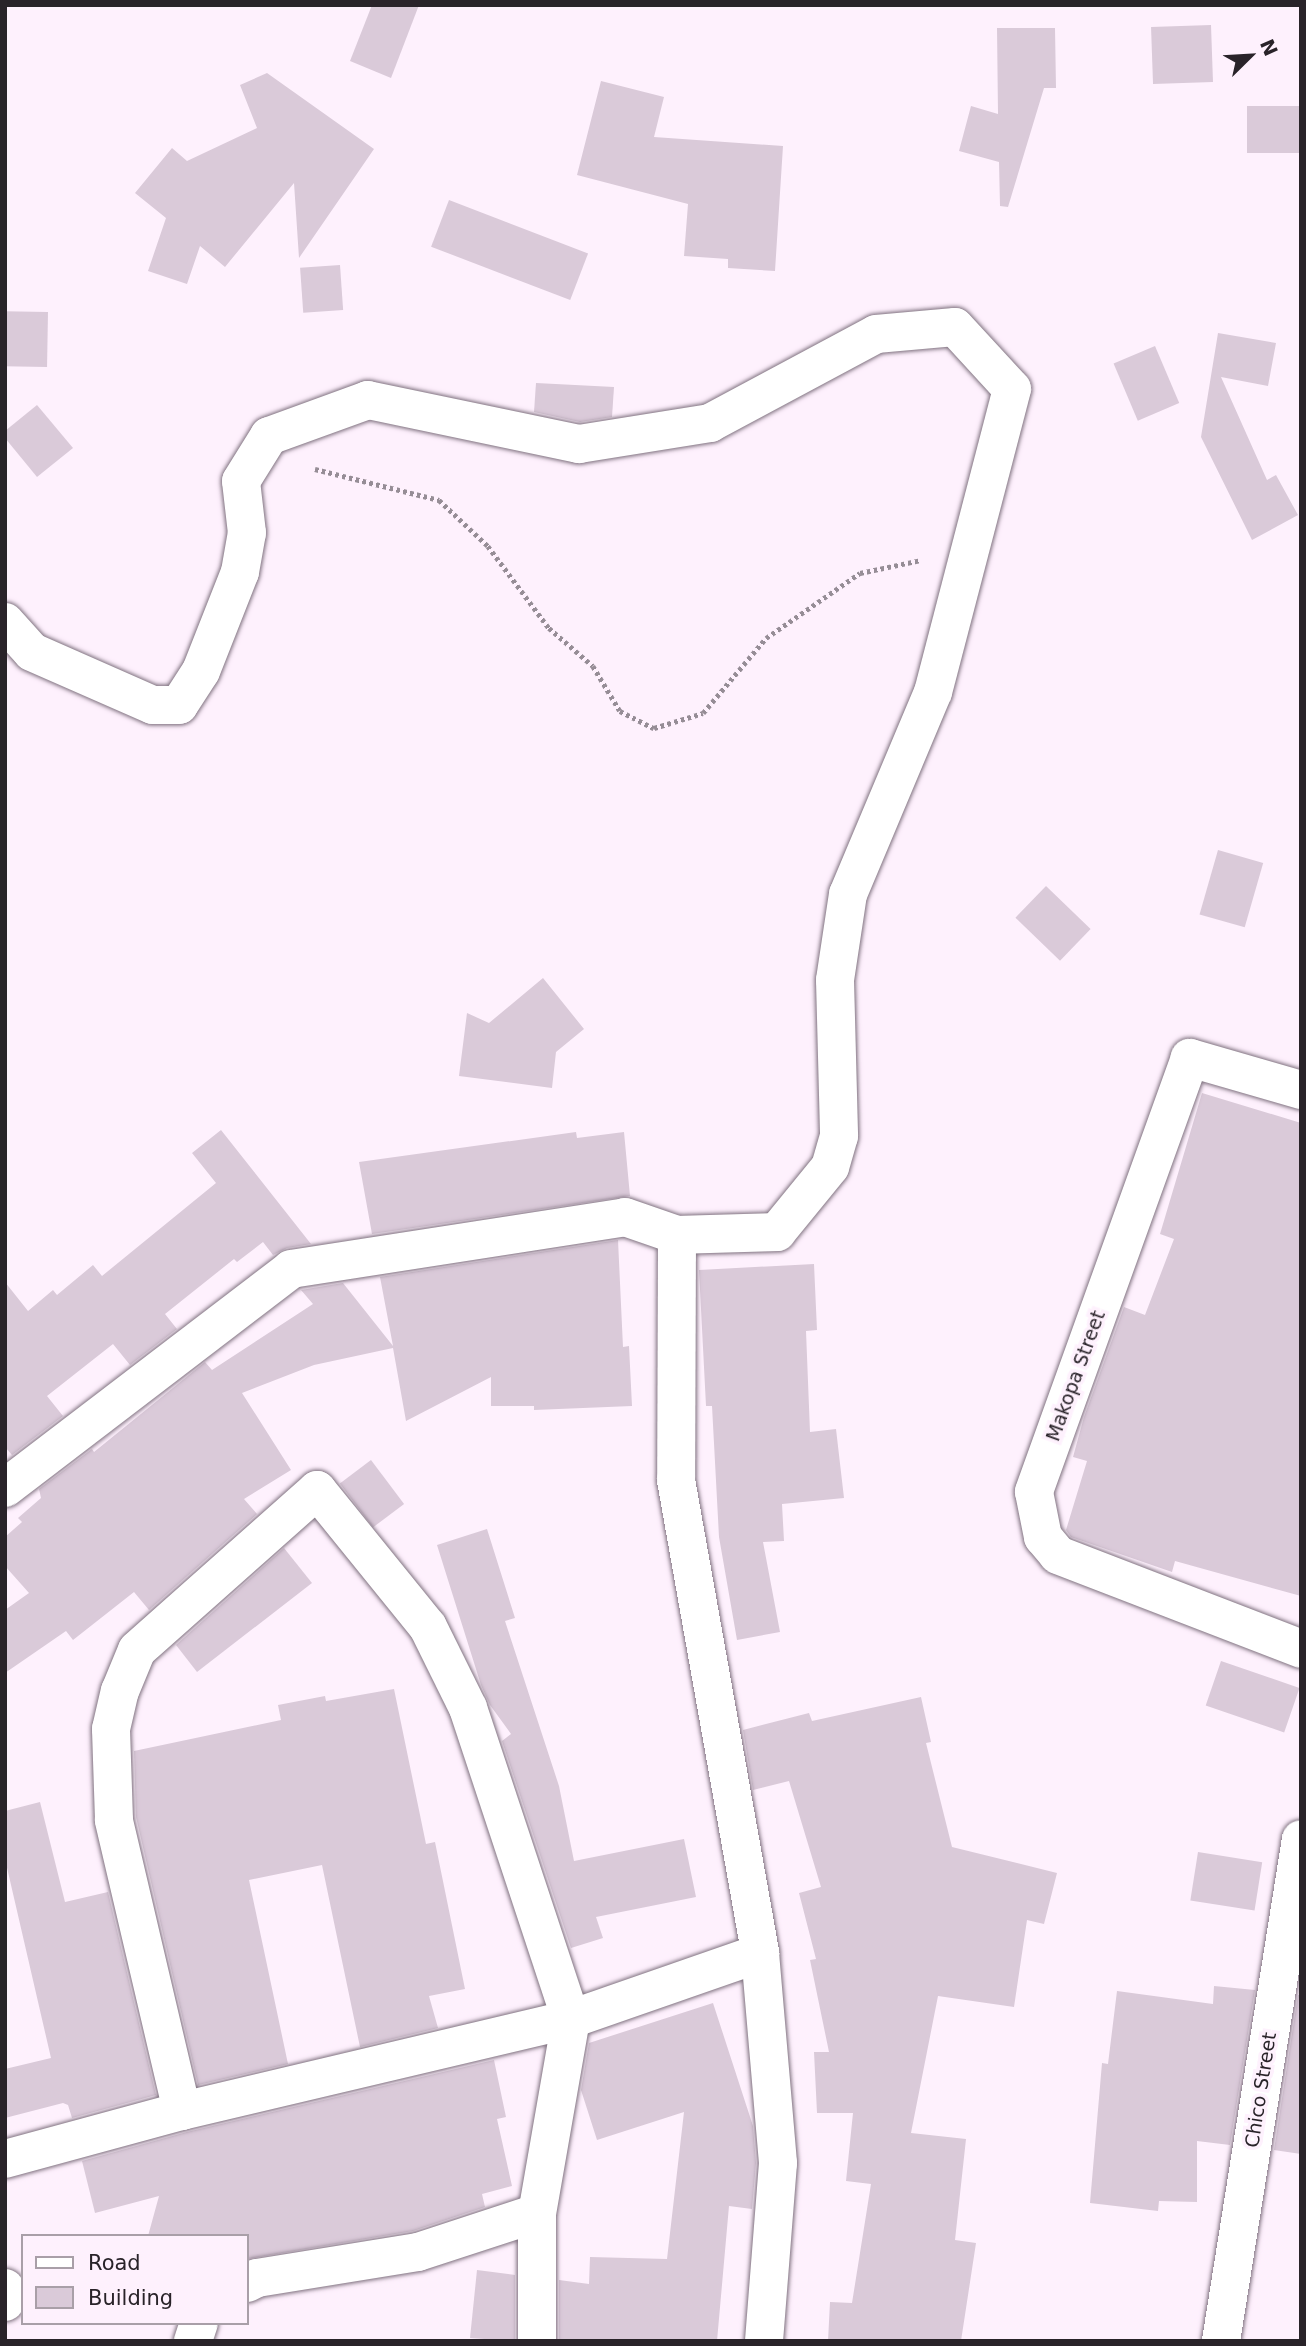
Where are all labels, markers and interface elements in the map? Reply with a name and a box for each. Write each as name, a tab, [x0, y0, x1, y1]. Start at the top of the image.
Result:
north arrow	[1215, 21, 1285, 91]
text: N	[1256, 36, 1282, 59]
street label: Makopa Street	[1042, 1308, 1110, 1444]
street label: Chico Street	[1241, 2031, 1281, 2149]
legend	[21, 2234, 248, 2325]
text: Road	[88, 2251, 141, 2275]
text: Building	[88, 2286, 173, 2310]

